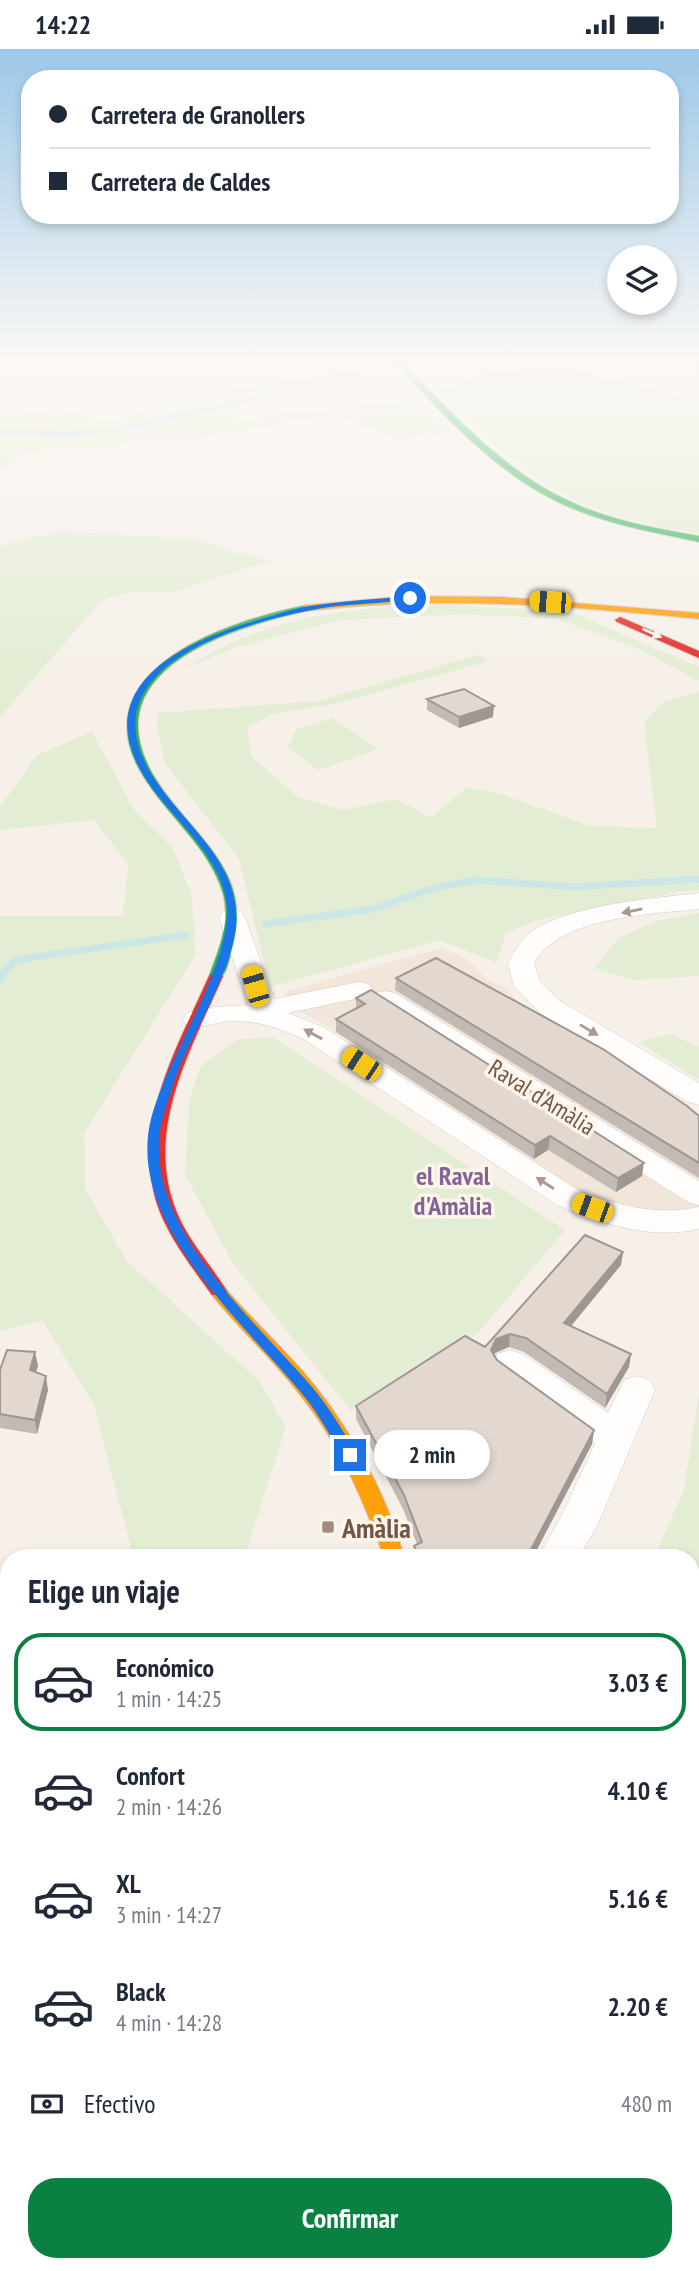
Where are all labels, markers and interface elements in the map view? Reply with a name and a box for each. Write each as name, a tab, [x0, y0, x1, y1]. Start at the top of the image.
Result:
text: 14:22	[35, 8, 91, 41]
text: Carretera de Granollers	[91, 98, 305, 131]
text: Carretera de Caldes	[91, 165, 270, 198]
map controls	[607, 245, 677, 315]
button: layers	[607, 245, 677, 315]
route start	[394, 582, 426, 614]
car	[529, 590, 572, 614]
one-way arrow	[641, 628, 662, 639]
one-way arrow	[621, 906, 643, 917]
car	[240, 963, 271, 1009]
one-way arrow	[580, 1024, 599, 1036]
one-way arrow	[303, 1028, 322, 1040]
car	[338, 1044, 385, 1084]
street label: Raval d'Amàlia	[483, 1052, 601, 1142]
district label: el Raval d'Amàlia	[414, 1159, 492, 1222]
one-way arrow	[536, 1177, 555, 1190]
car	[569, 1191, 616, 1225]
callout: 2 min	[374, 1431, 490, 1479]
route end	[334, 1439, 366, 1471]
text: 2 min	[409, 1440, 455, 1469]
place label: Amàlia	[341, 1509, 411, 1546]
marker: Amàlia	[320, 1519, 336, 1535]
text: Elige un viaje	[28, 1570, 180, 1612]
icon: car	[32, 1651, 95, 1714]
text: Económico	[116, 1651, 214, 1684]
text: 3.03 €	[607, 1666, 668, 1699]
text: 1 min · 14:25	[116, 1684, 222, 1713]
icon: car	[32, 1759, 95, 1822]
text: Confort	[116, 1759, 185, 1792]
text: 4.10 €	[607, 1774, 668, 1807]
text: 2 min · 14:26	[116, 1792, 222, 1821]
icon: car	[32, 1867, 95, 1930]
text: XL	[116, 1867, 141, 1900]
text: 5.16 €	[607, 1882, 668, 1915]
text: 3 min · 14:27	[116, 1900, 222, 1929]
icon: car	[32, 1975, 95, 2038]
text: Black	[116, 1975, 166, 2008]
text: 2.20 €	[607, 1990, 668, 2023]
text: 4 min · 14:28	[116, 2008, 222, 2037]
icon: cash	[28, 2085, 66, 2123]
text: Efectivo	[84, 2087, 156, 2120]
text: 480 m	[621, 2089, 672, 2118]
button: Confirmar	[28, 2178, 672, 2258]

